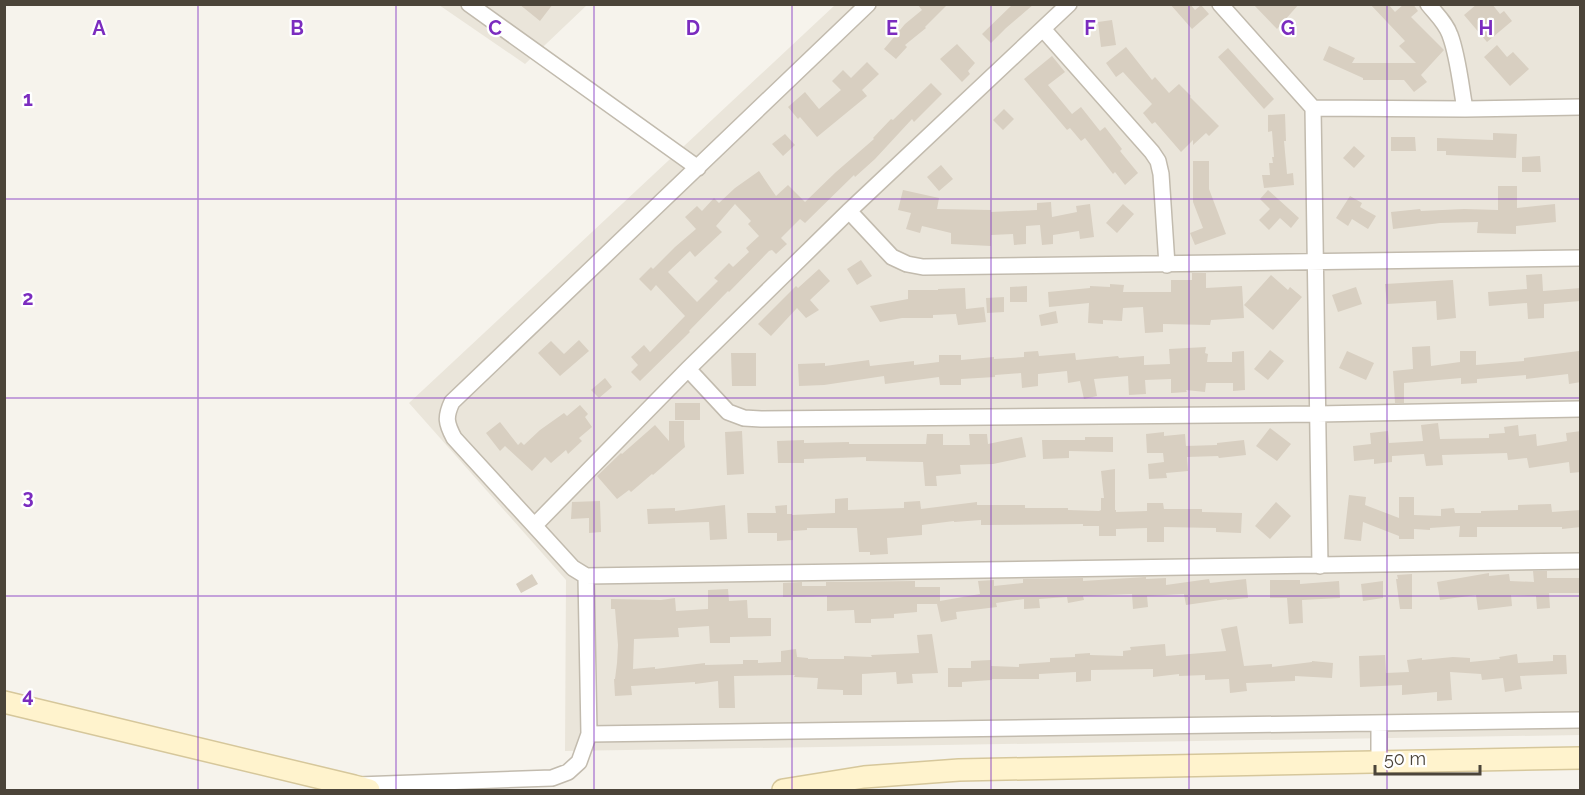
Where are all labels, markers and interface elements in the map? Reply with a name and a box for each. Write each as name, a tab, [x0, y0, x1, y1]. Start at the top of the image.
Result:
text: A	[92, 16, 106, 40]
text: B	[290, 16, 304, 40]
text: C	[488, 16, 502, 40]
text: D	[686, 16, 700, 40]
text: E	[886, 16, 898, 40]
text: F	[1084, 16, 1096, 40]
text: G	[1281, 16, 1295, 40]
text: H	[1479, 16, 1493, 40]
text: 1	[23, 87, 33, 111]
text: 2	[22, 286, 34, 310]
text: 3	[22, 485, 34, 509]
text: 4	[22, 683, 34, 707]
scale bar	[1375, 738, 1480, 776]
text: 50 m	[1384, 748, 1426, 769]

